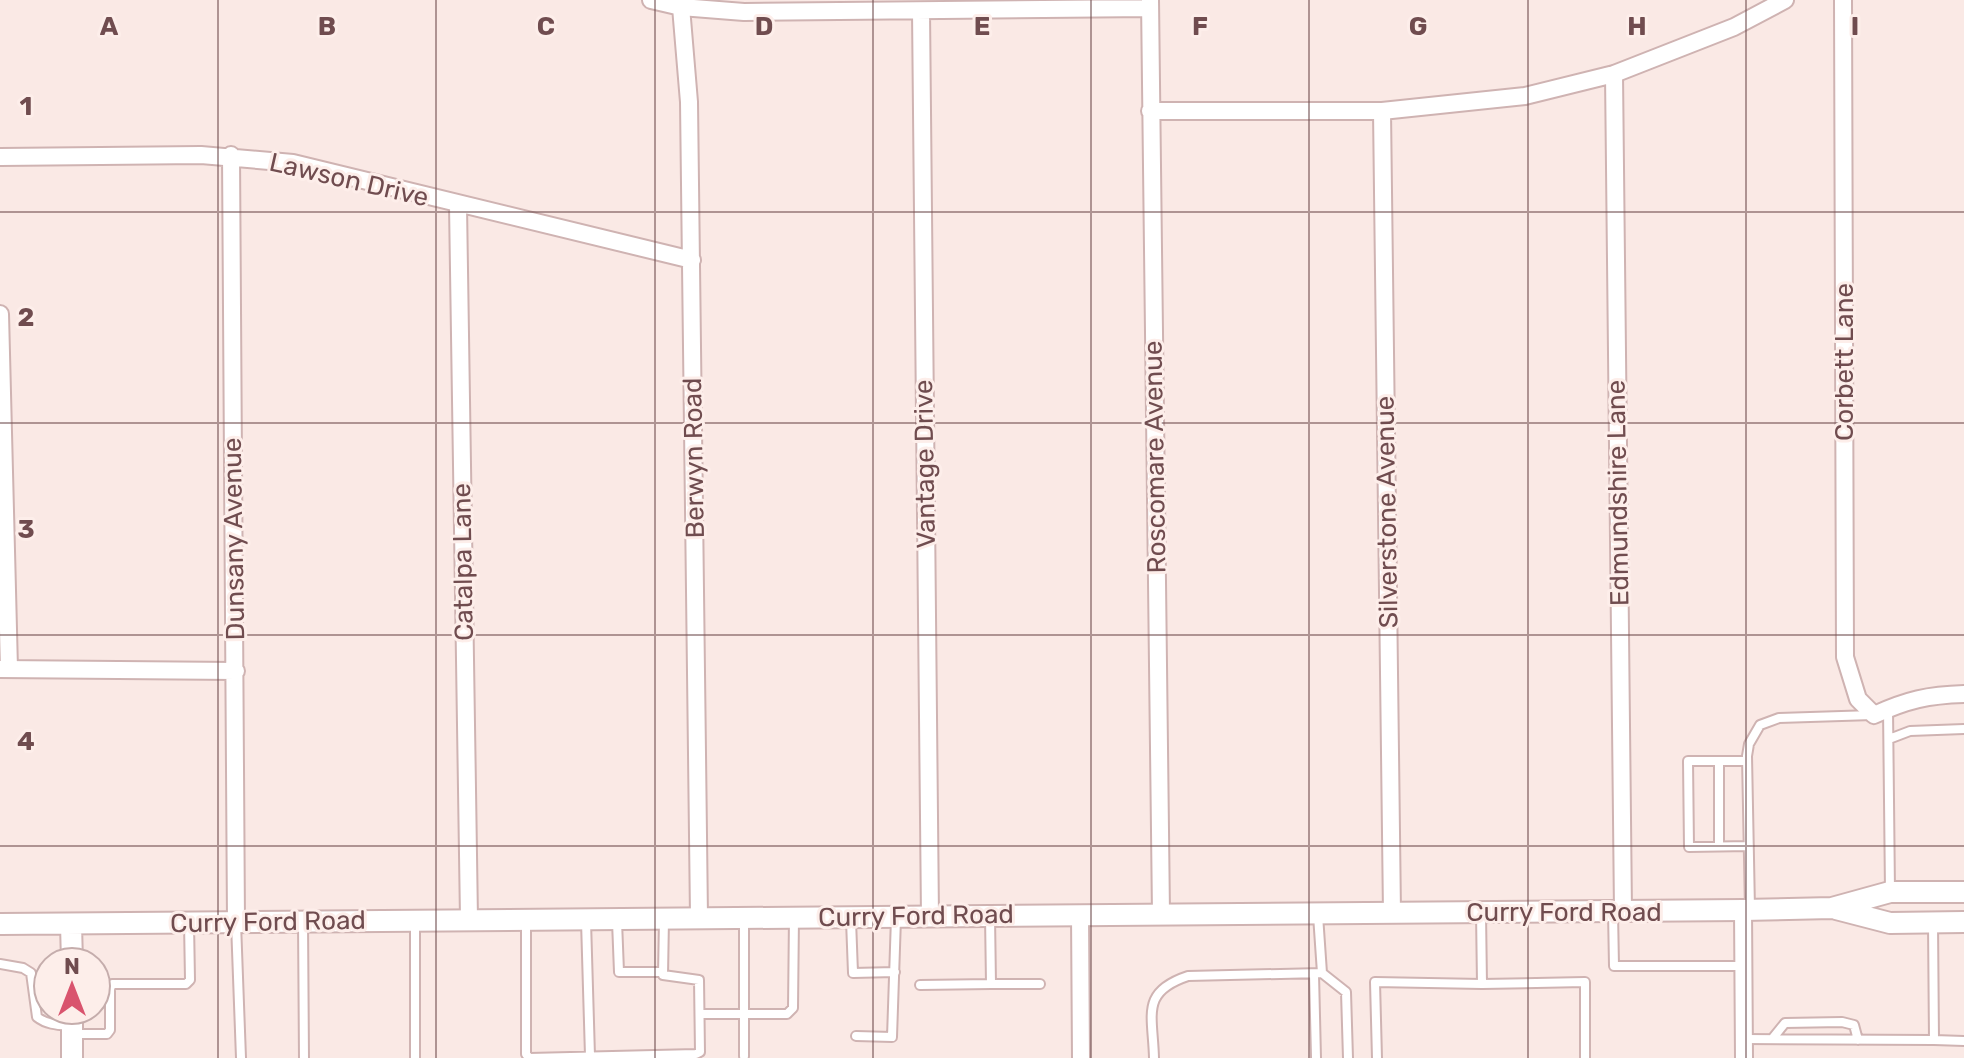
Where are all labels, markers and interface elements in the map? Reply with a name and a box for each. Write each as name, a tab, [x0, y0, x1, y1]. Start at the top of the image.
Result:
text: A	[100, 11, 119, 42]
text: B	[318, 11, 336, 42]
text: C	[537, 11, 555, 42]
text: D	[755, 11, 773, 42]
text: E	[974, 11, 990, 42]
text: F	[1192, 11, 1208, 42]
text: G	[1409, 11, 1427, 42]
text: H	[1627, 11, 1647, 42]
text: I	[1851, 11, 1859, 42]
text: 1	[20, 91, 32, 122]
street label: Lawson Drive	[266, 147, 432, 213]
street label: Corbett Lane	[1829, 283, 1860, 441]
text: 2	[18, 302, 34, 333]
street label: Roscomare Avenue	[1137, 340, 1173, 574]
street label: Berwyn Road	[677, 377, 711, 539]
street label: Vantage Drive	[908, 379, 942, 549]
street label: Edmundshire Lane	[1601, 380, 1635, 606]
street label: Silverstone Avenue	[1369, 395, 1405, 629]
street label: Dunsany Avenue	[217, 437, 251, 641]
street label: Catalpa Lane	[446, 483, 480, 641]
text: 3	[17, 514, 35, 545]
text: 4	[17, 726, 35, 757]
street label: Curry Ford Road	[1466, 897, 1662, 928]
street label: Curry Ford Road	[818, 899, 1014, 933]
street label: Curry Ford Road	[170, 905, 366, 939]
north arrow	[32, 946, 112, 1026]
text: N	[64, 953, 80, 980]

